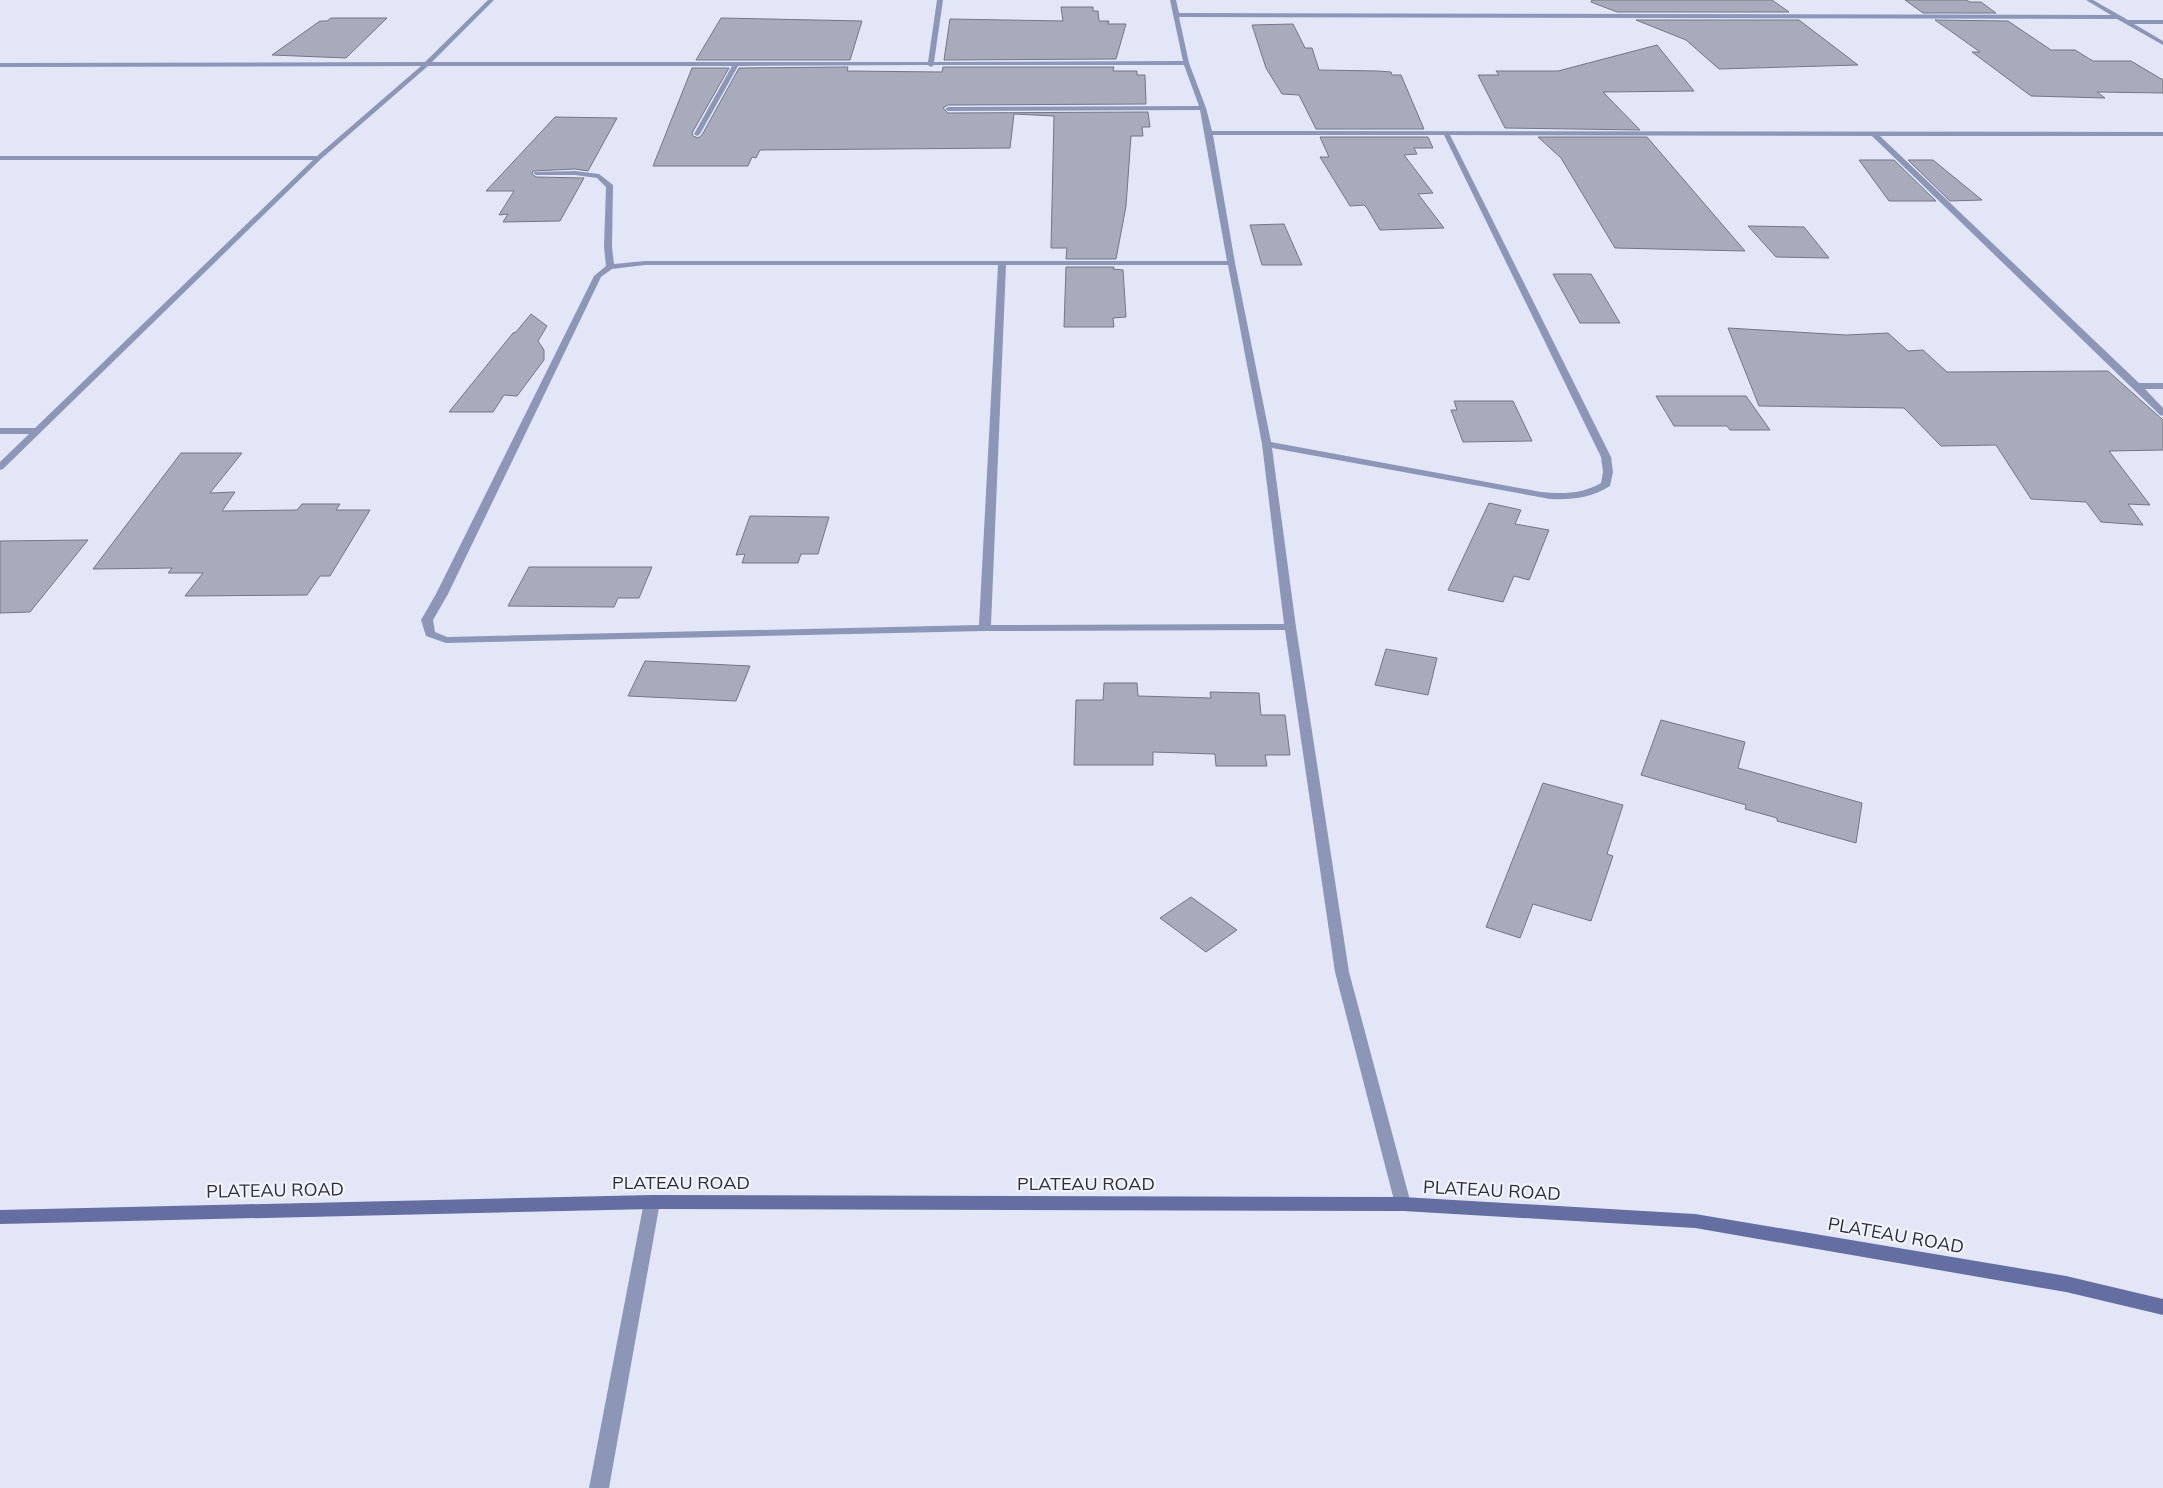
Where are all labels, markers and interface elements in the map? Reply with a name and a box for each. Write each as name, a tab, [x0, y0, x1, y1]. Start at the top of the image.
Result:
street label: PLATEAU ROAD	[612, 1171, 750, 1194]
street label: PLATEAU ROAD	[1017, 1172, 1155, 1195]
street label: PLATEAU ROAD	[1423, 1175, 1561, 1205]
street label: PLATEAU ROAD	[206, 1177, 344, 1203]
street label: PLATEAU ROAD	[1826, 1212, 1966, 1258]

